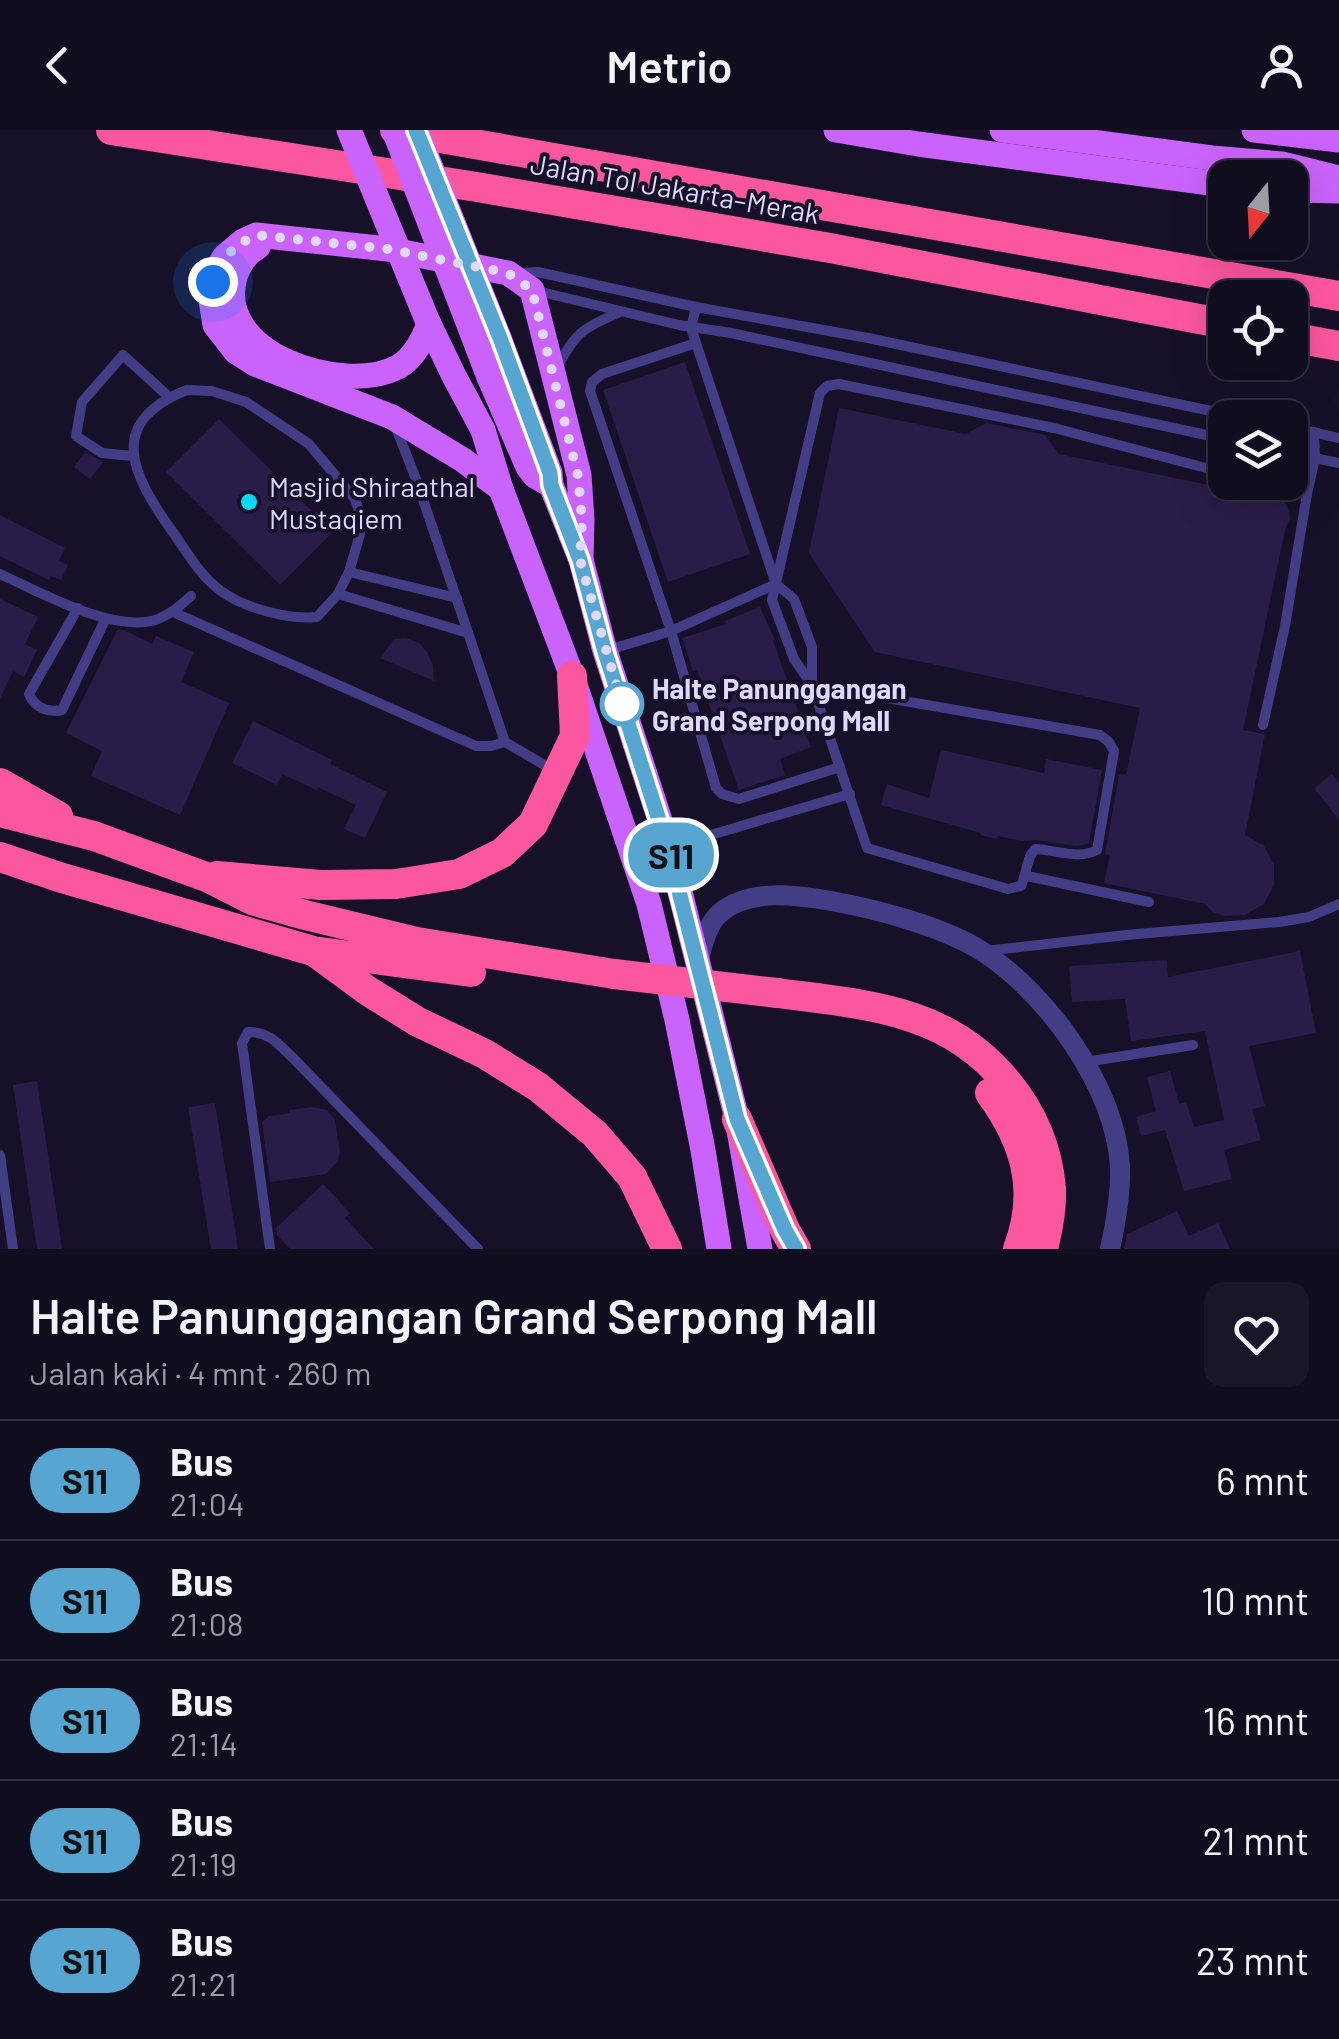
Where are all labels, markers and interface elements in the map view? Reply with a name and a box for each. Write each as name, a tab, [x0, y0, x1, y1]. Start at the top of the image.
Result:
icon: back	[30, 38, 85, 93]
text: Metrio	[606, 38, 733, 92]
icon: person	[1254, 38, 1309, 93]
street label: Jalan Tol Jakarta–Merak	[528, 146, 822, 230]
north arrow	[1208, 160, 1308, 260]
map controls	[1208, 160, 1308, 500]
your location	[188, 257, 238, 307]
button: locate	[1208, 280, 1308, 380]
button: layers	[1208, 400, 1308, 500]
place label: Masjid Shiraathal Mustaqiem	[269, 469, 475, 535]
marker: Masjid Shiraathal Mustaqiem	[238, 491, 260, 513]
place label: Halte Panunggangan Grand Serpong Mall	[652, 671, 907, 737]
marker: Halte Panunggangan Grand Serpong Mall	[601, 683, 643, 725]
line badge: S11	[614, 822, 728, 888]
text: S11	[648, 834, 694, 876]
button: heart	[1204, 1282, 1309, 1387]
text: Halte Panunggangan Grand Serpong Mall	[30, 1286, 878, 1344]
text: Jalan kaki · 4 mnt · 260 m	[30, 1353, 371, 1391]
text: Bus	[170, 1438, 233, 1484]
text: 6 mnt	[1216, 1457, 1309, 1503]
text: S11	[62, 1459, 108, 1501]
text: 21:04	[170, 1484, 244, 1522]
text: Bus	[170, 1558, 233, 1604]
text: 10 mnt	[1201, 1577, 1309, 1623]
text: S11	[62, 1579, 108, 1621]
text: 21:08	[170, 1604, 244, 1642]
text: Bus	[170, 1678, 233, 1724]
text: 16 mnt	[1203, 1697, 1309, 1743]
text: S11	[62, 1699, 108, 1741]
text: 21:14	[170, 1724, 238, 1762]
text: Bus	[170, 1798, 233, 1844]
text: 21 mnt	[1203, 1817, 1309, 1863]
text: S11	[62, 1819, 108, 1861]
text: 21:19	[170, 1844, 237, 1882]
text: Bus	[170, 1918, 233, 1964]
text: 23 mnt	[1196, 1937, 1309, 1983]
text: S11	[62, 1939, 108, 1981]
text: 21:21	[170, 1964, 237, 2002]

